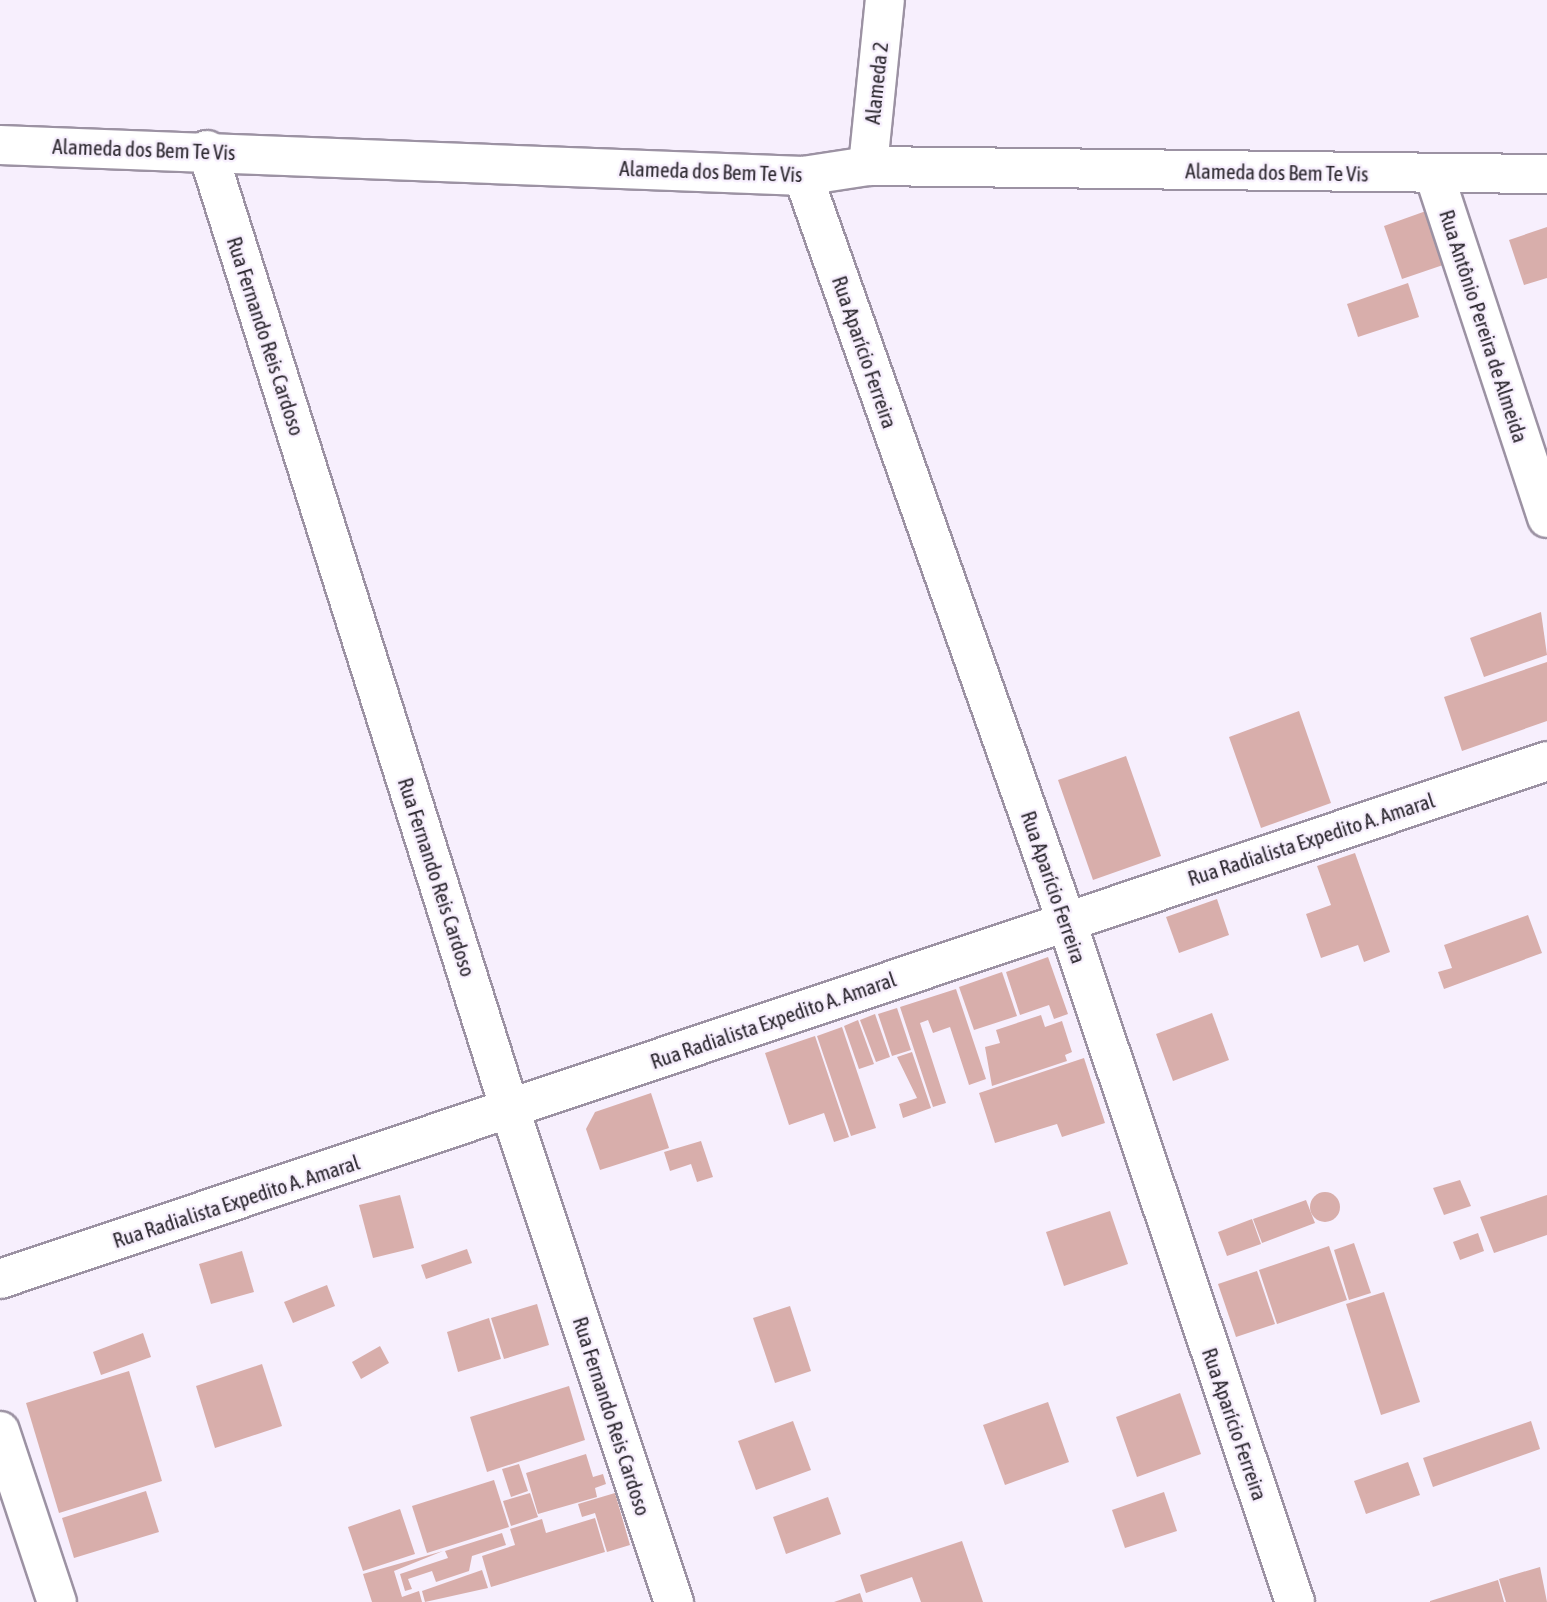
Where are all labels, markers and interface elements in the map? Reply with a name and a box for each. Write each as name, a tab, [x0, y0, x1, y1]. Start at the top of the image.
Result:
street label: Alameda 2	[859, 41, 893, 125]
street label: Alameda dos Bem Te Vis	[52, 133, 236, 165]
street label: Alameda dos Bem Te Vis	[619, 155, 803, 187]
street label: Alameda dos Bem Te Vis	[1185, 158, 1369, 186]
street label: Rua Antônio Pereira de Almeida	[1434, 206, 1534, 446]
street label: Rua Fernando Reis Cardoso	[222, 233, 310, 439]
street label: Rua Aparício Ferreira	[827, 272, 903, 432]
street label: Rua Fernando Reis Cardoso	[393, 774, 481, 980]
street label: Rua Radialista Expedito A. Amaral	[1184, 787, 1438, 891]
street label: Rua Aparício Ferreira	[1016, 807, 1092, 967]
street label: Rua Radialista Expedito A. Amaral	[647, 966, 899, 1074]
street label: Rua Radialista Expedito A. Amaral	[109, 1149, 363, 1253]
street label: Rua Fernando Reis Cardoso	[568, 1313, 656, 1519]
street label: Rua Aparício Ferreira	[1197, 1344, 1273, 1504]

